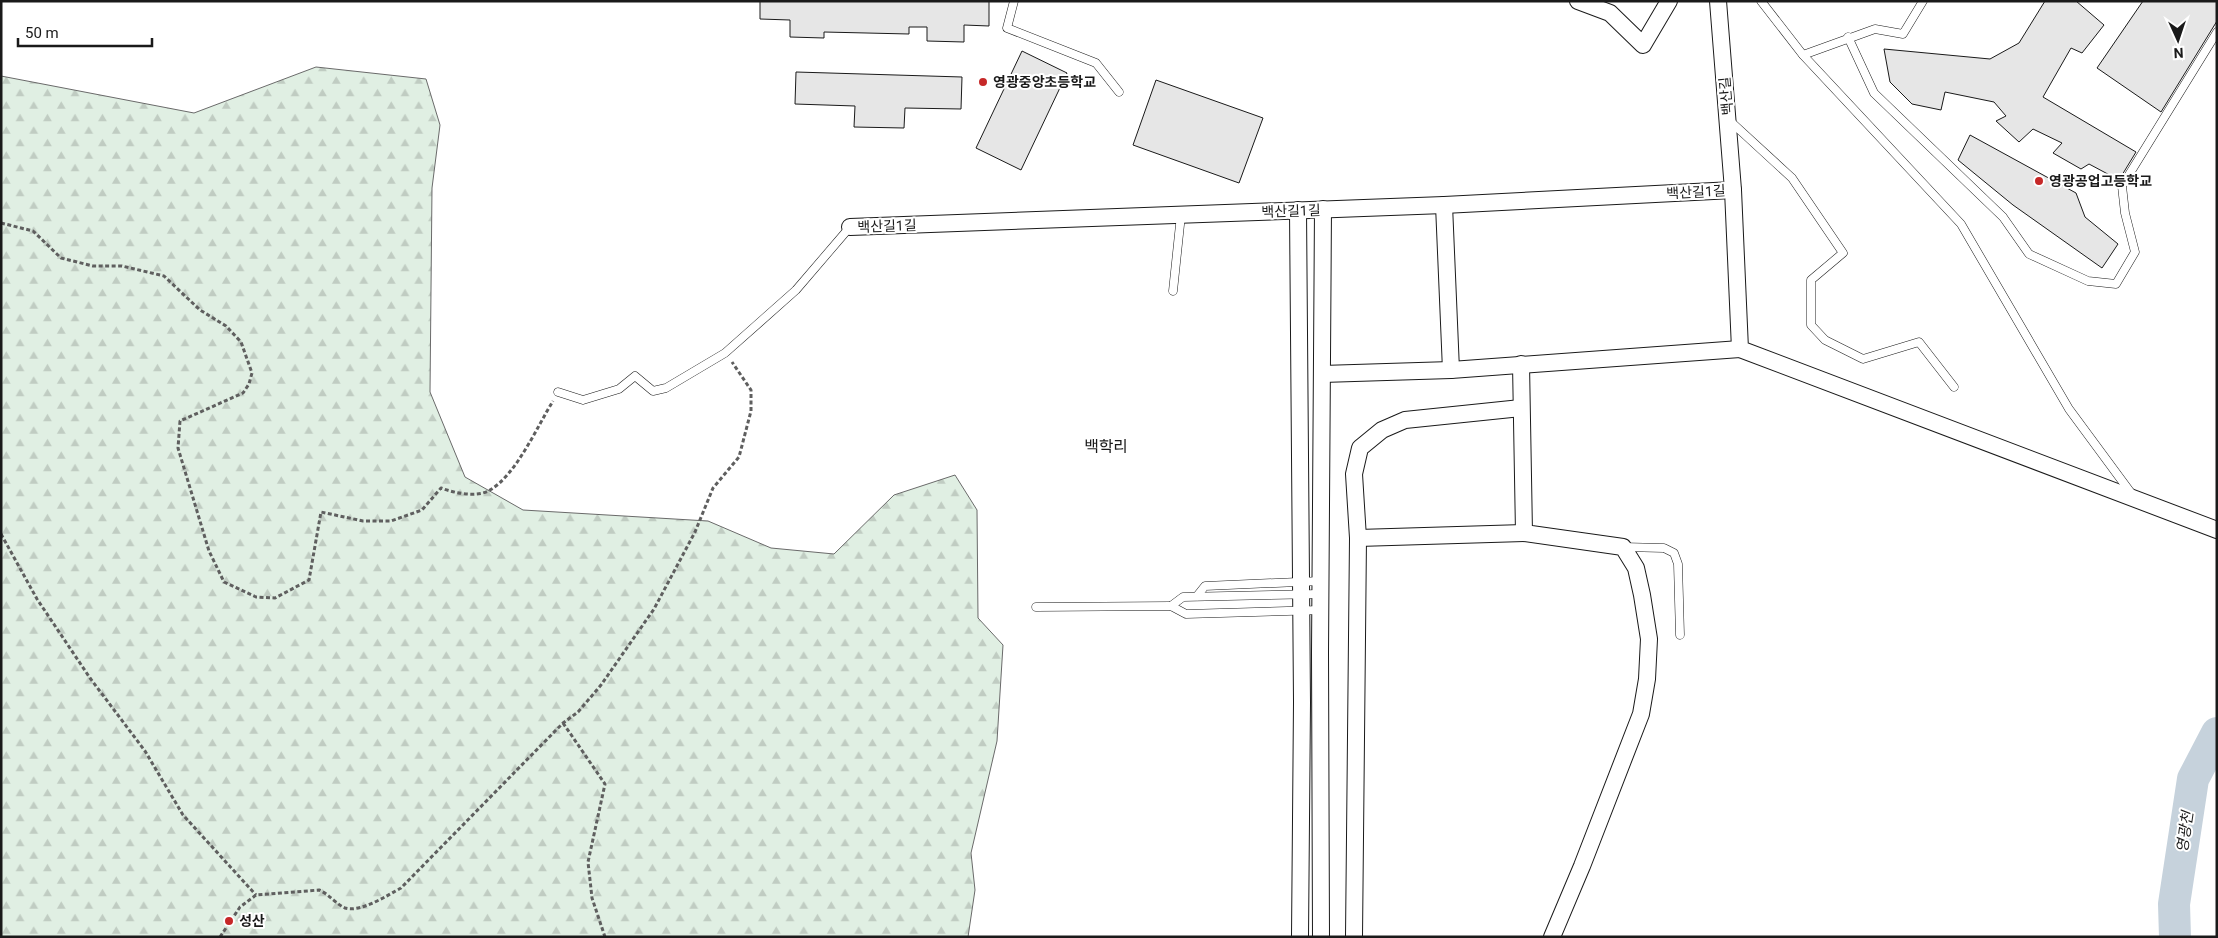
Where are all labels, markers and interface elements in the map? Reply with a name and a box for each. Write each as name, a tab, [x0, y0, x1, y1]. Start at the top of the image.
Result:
scale bar	[18, 15, 151, 47]
north arrow	[2153, 15, 2203, 65]
text: 50 m	[25, 24, 59, 42]
text: N	[2173, 45, 2184, 61]
place label: 영광중앙초등학교	[993, 74, 1096, 90]
marker: 영광중앙초등학교	[977, 76, 989, 88]
street label: 백산길	[1716, 76, 1736, 116]
place label: 영광공업고등학교	[2049, 173, 2152, 189]
marker: 영광공업고등학교	[2033, 175, 2045, 187]
street label: 백산길1길	[1666, 182, 1726, 202]
street label: 백산길1길	[1261, 202, 1321, 220]
street label: 백산길1길	[857, 217, 917, 235]
district label: 백학리	[1084, 437, 1128, 456]
water label: 영광천	[2173, 808, 2197, 854]
place label: 성산	[239, 913, 265, 929]
marker: 성산	[223, 915, 235, 927]

